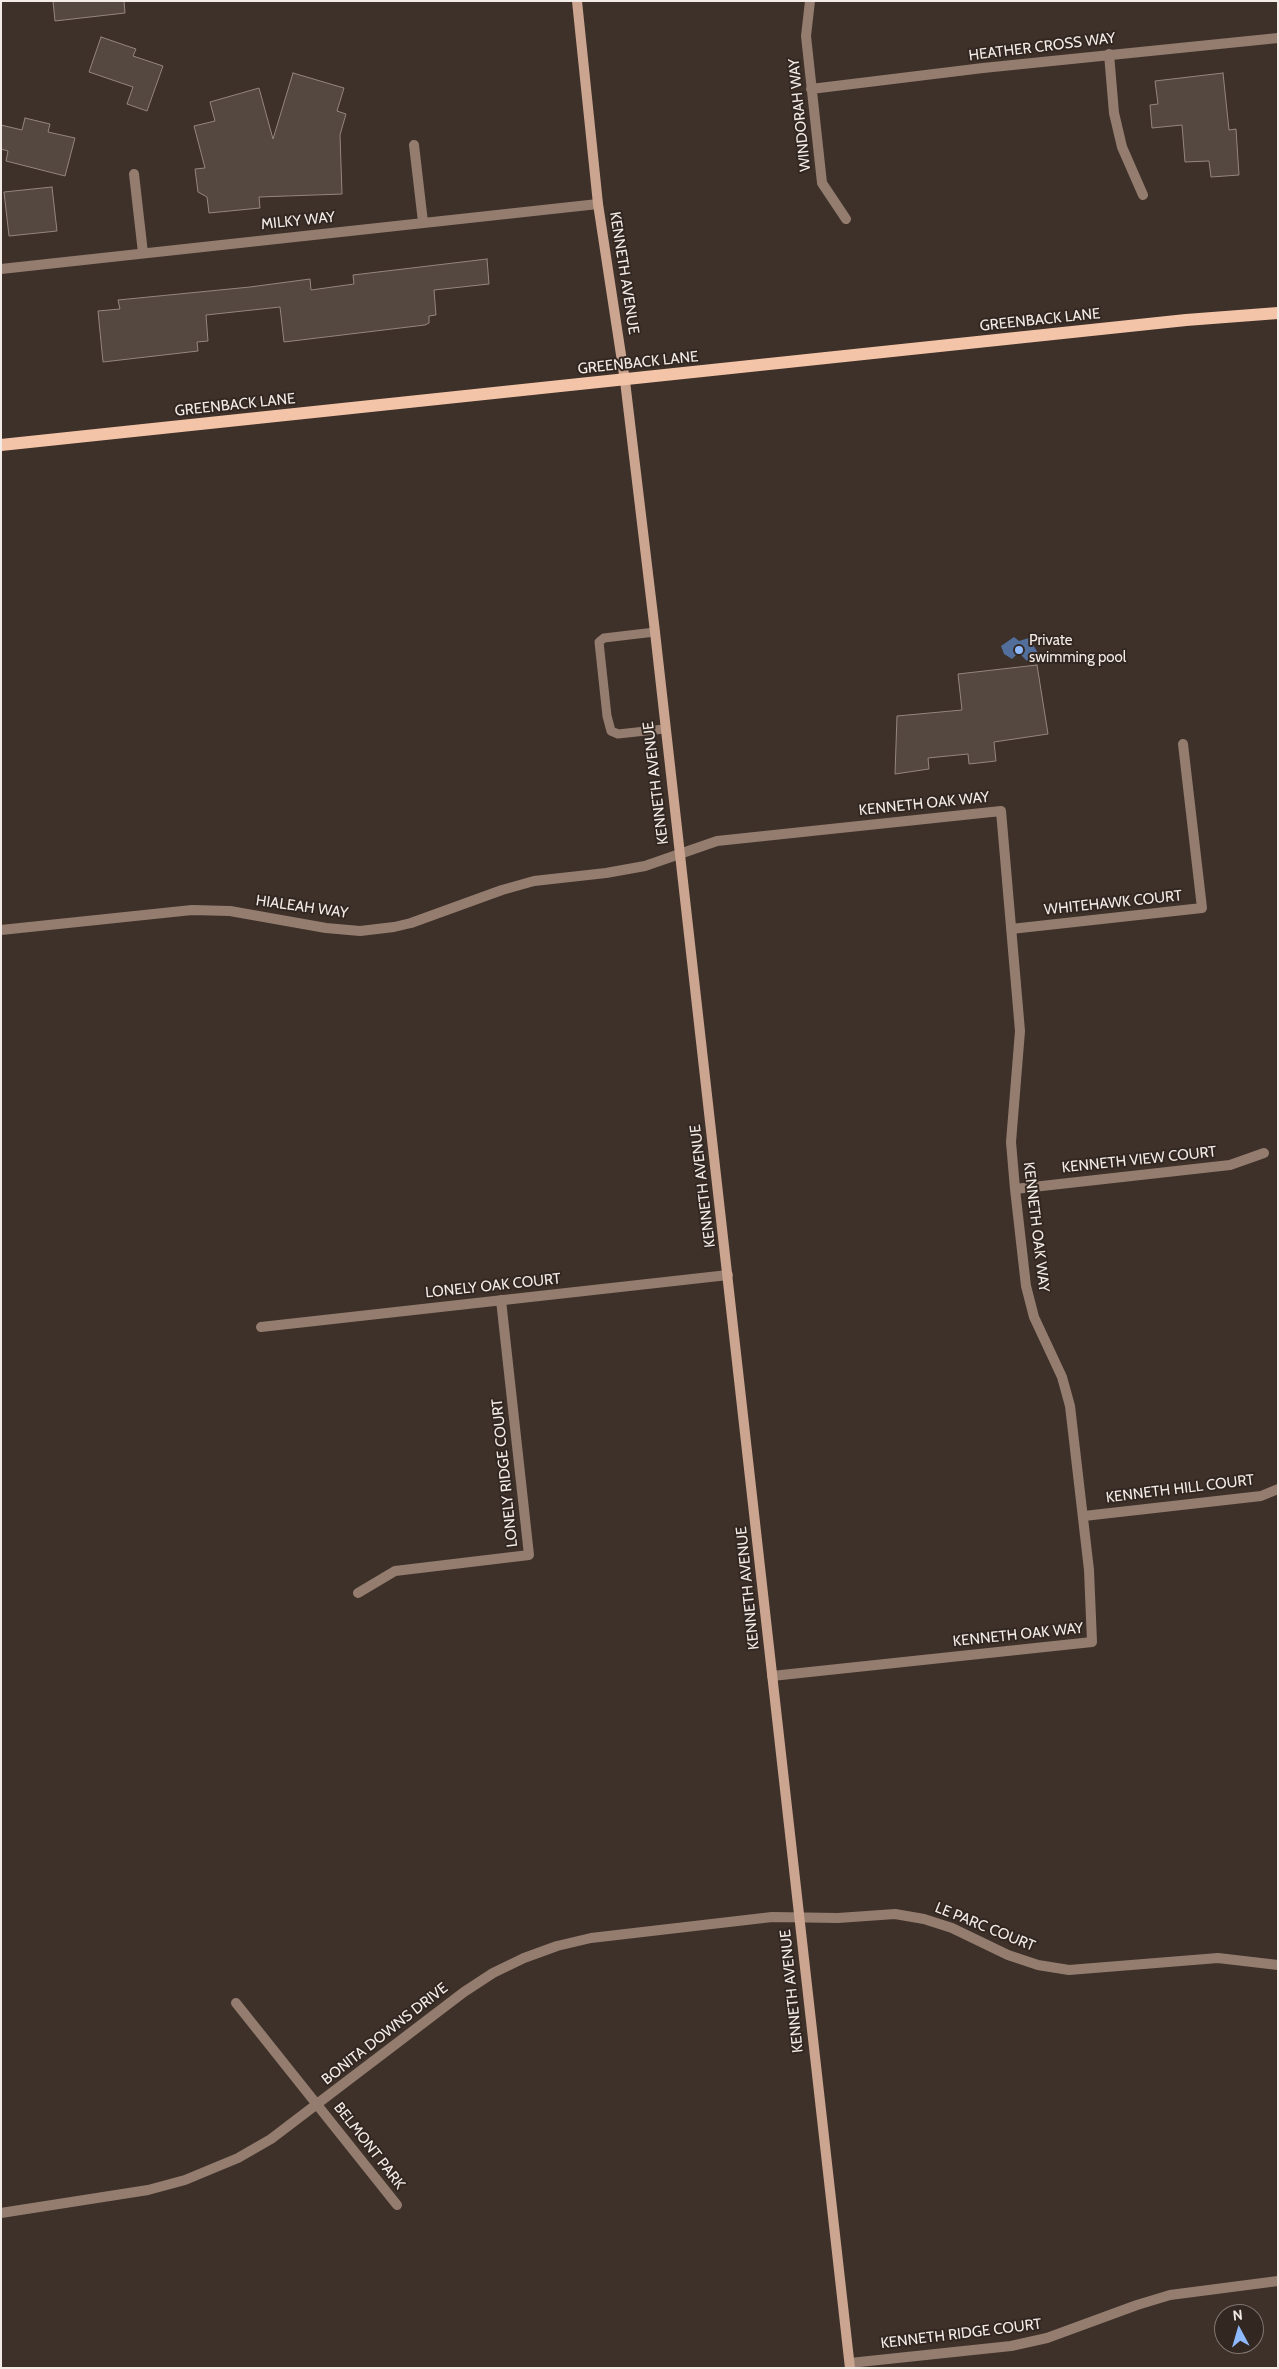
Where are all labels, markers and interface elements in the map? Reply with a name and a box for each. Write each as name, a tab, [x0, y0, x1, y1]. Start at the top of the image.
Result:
street label: HEATHER CROSS WAY	[968, 29, 1116, 65]
street label: WINDORAH WAY	[785, 58, 815, 172]
street label: MILKY WAY	[260, 208, 336, 234]
street label: KENNETH AVENUE	[605, 210, 643, 336]
street label: GREENBACK LANE	[979, 305, 1101, 335]
street label: GREENBACK LANE	[577, 348, 699, 378]
street label: GREENBACK LANE	[174, 390, 296, 420]
place label: Private swimming pool	[1029, 632, 1126, 667]
marker: Private swimming pool	[1013, 644, 1025, 656]
street label: KENNETH AVENUE	[640, 720, 672, 846]
street label: KENNETH OAK WAY	[858, 788, 990, 820]
street label: WHITEHAWK COURT	[1043, 887, 1183, 919]
street label: HIALEAH WAY	[255, 892, 349, 922]
street label: KENNETH AVENUE	[687, 1123, 719, 1249]
street label: KENNETH VIEW COURT	[1061, 1143, 1217, 1177]
street label: KENNETH OAK WAY	[1019, 1161, 1053, 1293]
street label: LONELY OAK COURT	[424, 1270, 562, 1302]
street label: LONELY RIDGE COURT	[488, 1398, 522, 1548]
street label: KENNETH HILL COURT	[1105, 1471, 1255, 1507]
street label: KENNETH AVENUE	[733, 1525, 763, 1651]
street label: KENNETH OAK WAY	[952, 1619, 1084, 1651]
street label: LE PARC COURT	[932, 1899, 1038, 1955]
street label: KENNETH AVENUE	[777, 1928, 807, 2054]
street label: BONITA DOWNS DRIVE	[318, 1979, 452, 2089]
street label: BELMONT PARK	[330, 2099, 408, 2193]
north arrow	[1214, 2304, 1264, 2354]
text: N	[1232, 2306, 1243, 2325]
street label: KENNETH RIDGE COURT	[879, 2315, 1043, 2353]

